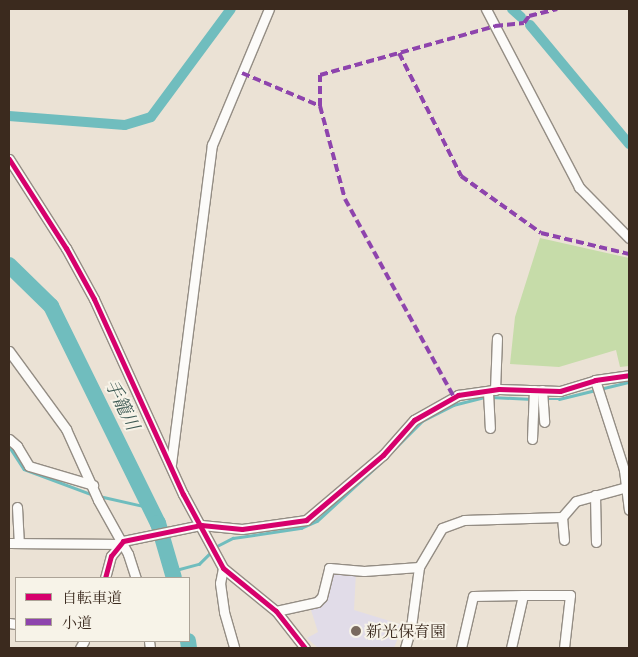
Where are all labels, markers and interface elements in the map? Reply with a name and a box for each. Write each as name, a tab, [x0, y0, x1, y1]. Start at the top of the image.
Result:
water label: 手籠川	[100, 376, 144, 434]
legend	[15, 577, 190, 642]
text: 自転車道	[62, 588, 122, 607]
text: 小道	[62, 613, 92, 632]
place label: 新光保育園	[366, 621, 446, 641]
marker: 新光保育園	[350, 625, 362, 637]

